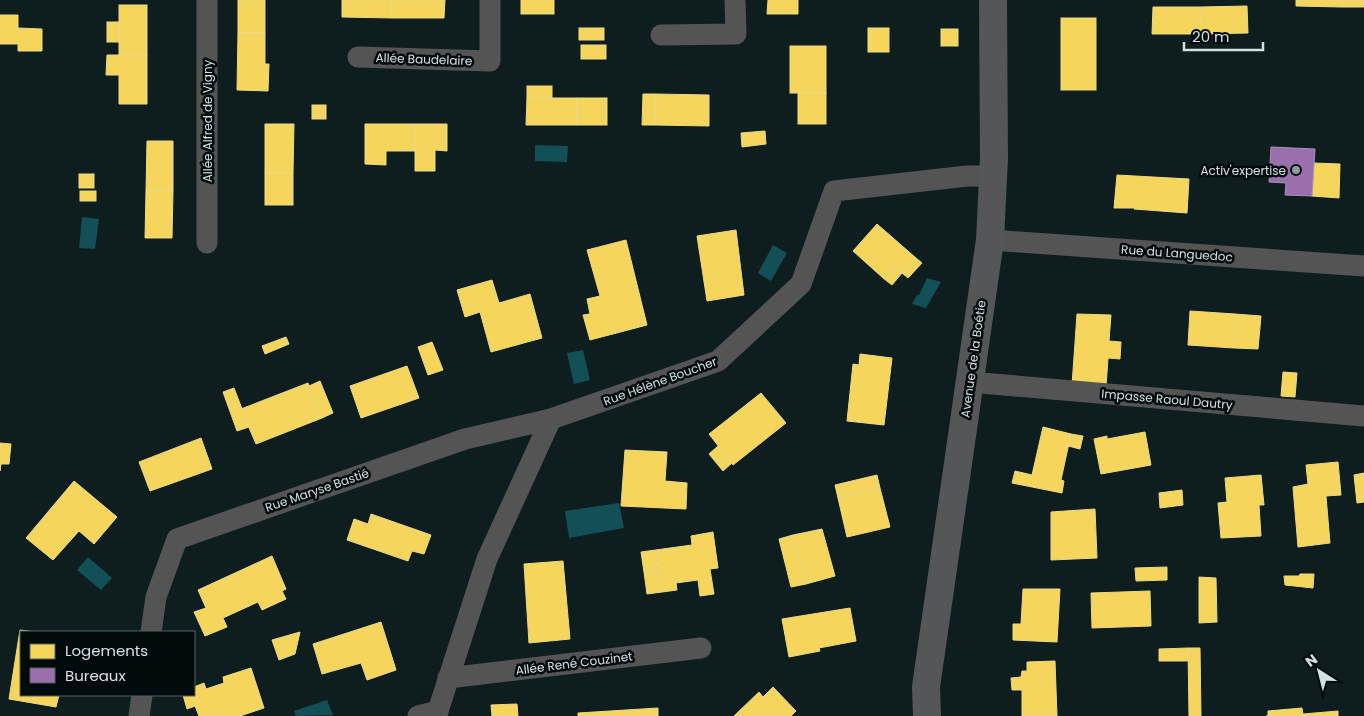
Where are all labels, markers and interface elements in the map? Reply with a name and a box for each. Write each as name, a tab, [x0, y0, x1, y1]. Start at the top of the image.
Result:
scale bar	[1184, 20, 1263, 52]
text: 20 m	[1192, 26, 1230, 47]
street label: Allée Baudelaire	[375, 49, 473, 69]
street label: Allée Alfred de Vigny	[199, 59, 216, 182]
place label: Activ'expertise	[1200, 162, 1286, 179]
marker: Activ'expertise	[1290, 164, 1302, 176]
street label: Rue du Languedoc	[1121, 241, 1233, 265]
street label: Avenue de la Boétie	[956, 299, 990, 419]
street label: Rue Hélène Boucher	[601, 352, 720, 409]
street label: Impasse Raoul Dautry	[1101, 385, 1233, 413]
street label: Rue Maryse Bastié	[263, 464, 371, 516]
legend	[20, 631, 195, 696]
text: Logements	[65, 640, 148, 661]
north arrow	[1294, 646, 1344, 696]
street label: Allée René Couzinet	[515, 647, 633, 679]
text: N	[1301, 649, 1321, 672]
text: Bureaux	[65, 665, 126, 686]

